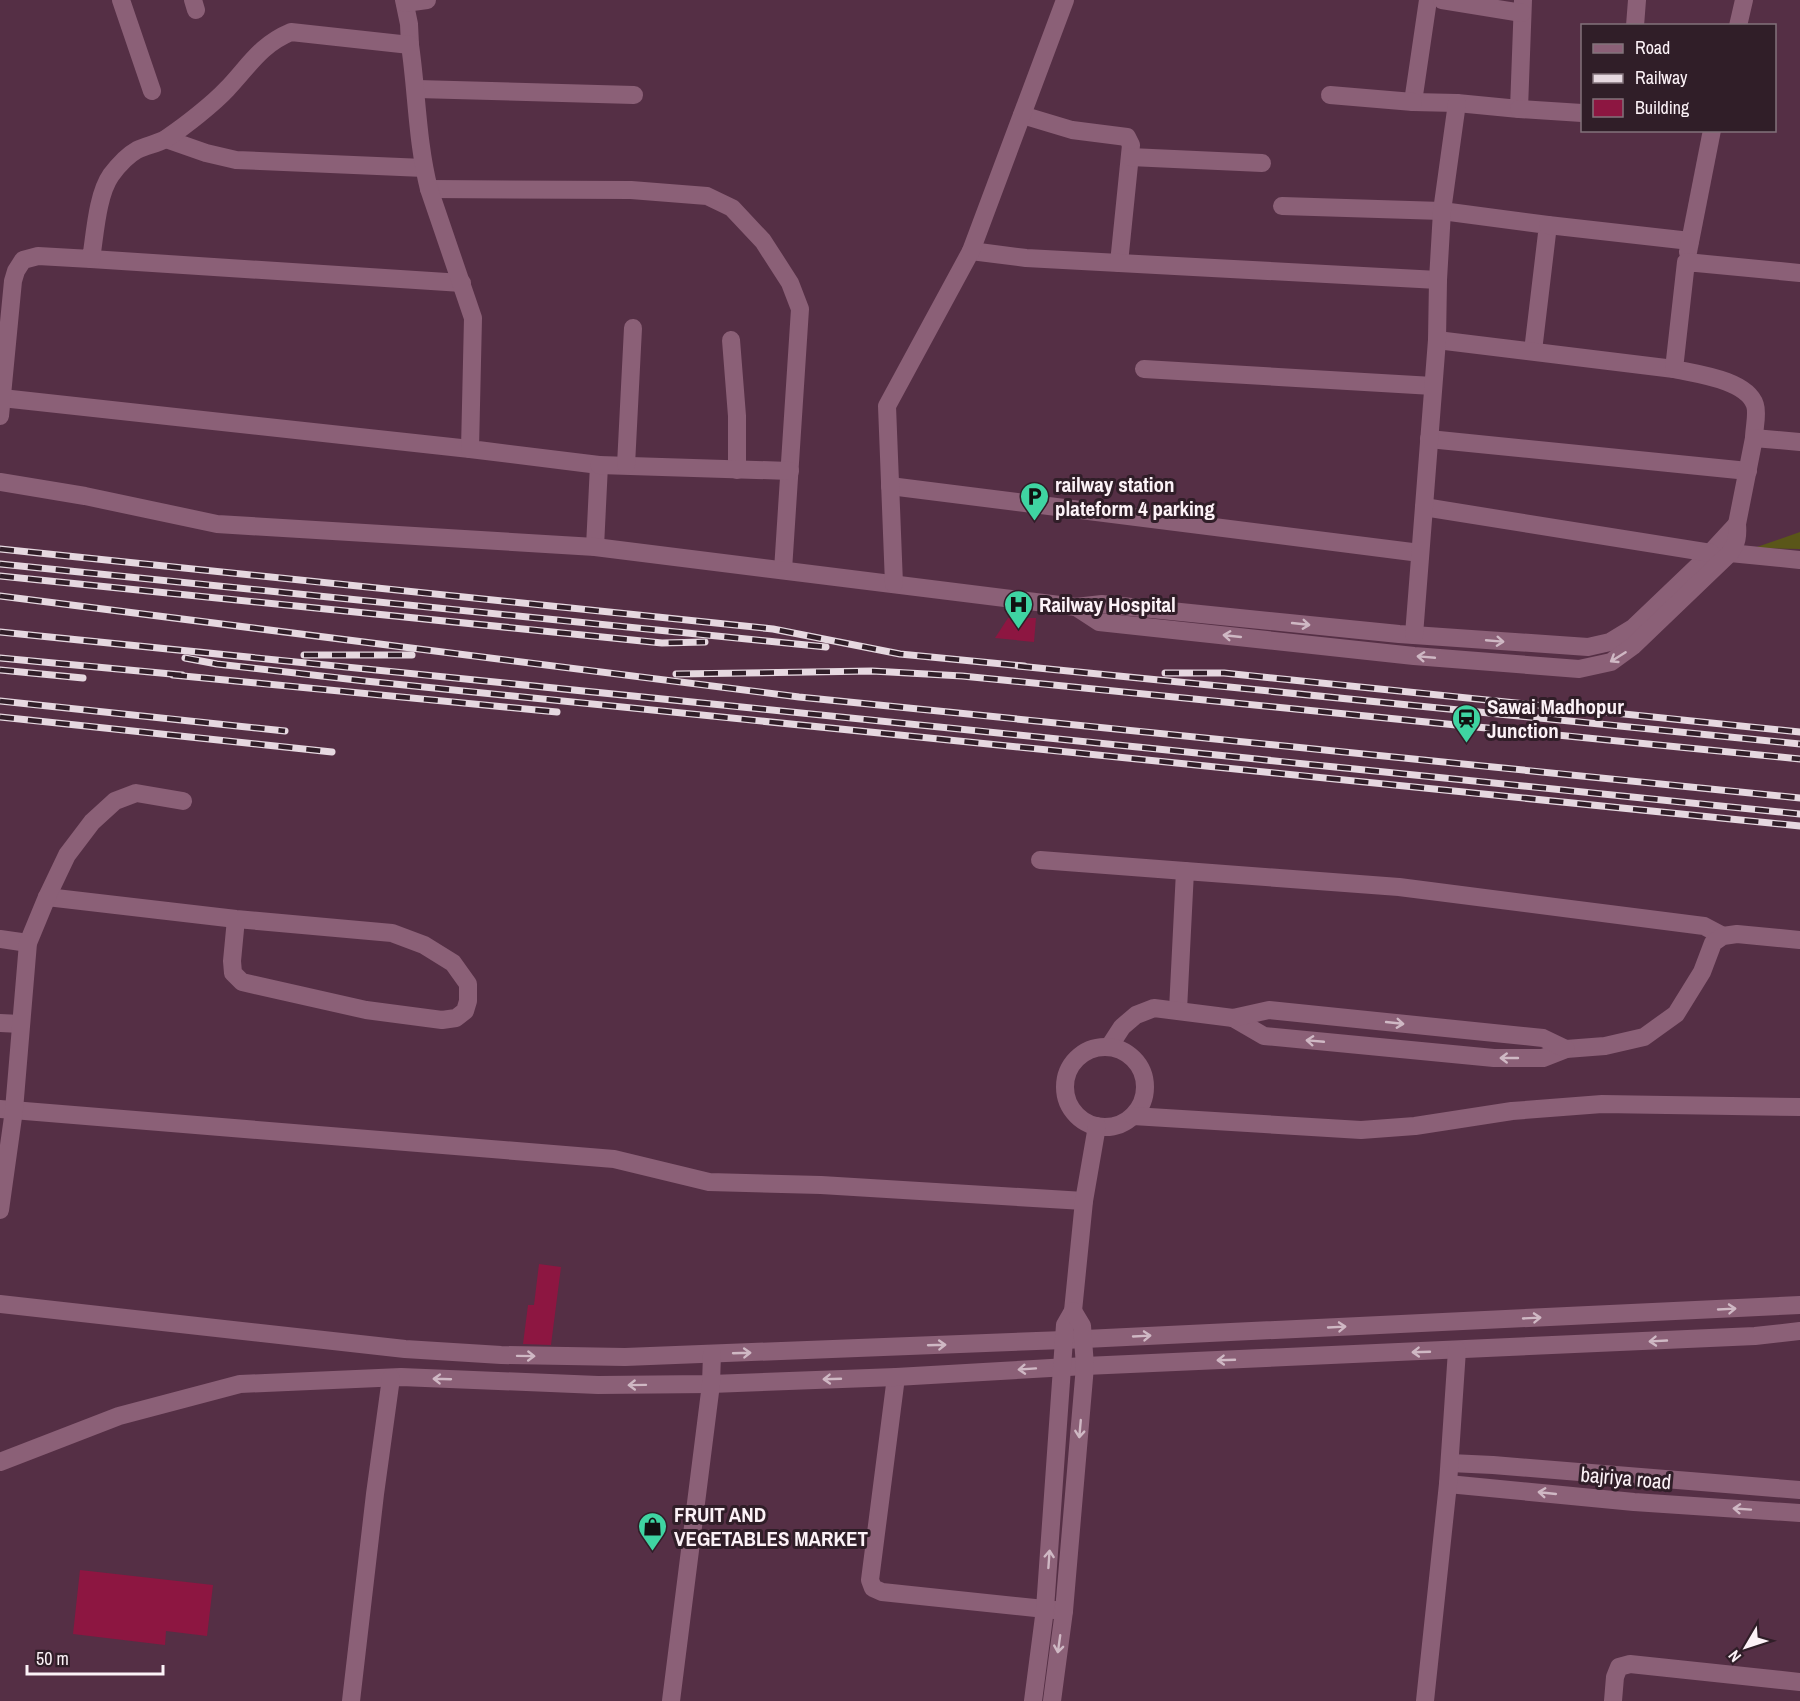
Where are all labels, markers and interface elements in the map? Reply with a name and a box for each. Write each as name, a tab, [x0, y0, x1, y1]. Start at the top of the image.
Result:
legend	[1581, 24, 1776, 132]
text: Road	[1635, 35, 1670, 60]
text: Railway	[1635, 65, 1688, 90]
text: Building	[1635, 95, 1690, 120]
place label: railway station plateform 4 parking	[1055, 470, 1215, 523]
parking icon: railway station plateform 4 parking	[1018, 480, 1050, 522]
hospital icon: Railway Hospital	[1002, 588, 1034, 630]
place label: Railway Hospital	[1039, 590, 1176, 619]
one-way arrow	[1290, 619, 1310, 630]
one-way arrow	[1222, 630, 1242, 641]
one-way arrow	[1484, 636, 1504, 647]
one-way arrow	[1609, 650, 1626, 663]
one-way arrow	[1416, 651, 1436, 662]
place label: Sawai Madhopur Junction	[1487, 692, 1624, 745]
station icon: Sawai Madhopur Junction	[1450, 702, 1482, 744]
one-way arrow	[1384, 1018, 1404, 1029]
one-way arrow	[1305, 1035, 1325, 1046]
one-way arrow	[1499, 1052, 1519, 1064]
one-way arrow	[1716, 1303, 1736, 1314]
one-way arrow	[1522, 1313, 1542, 1324]
one-way arrow	[1327, 1322, 1347, 1333]
one-way arrow	[1132, 1331, 1152, 1342]
one-way arrow	[1648, 1335, 1668, 1346]
one-way arrow	[926, 1339, 946, 1351]
one-way arrow	[1412, 1346, 1432, 1357]
one-way arrow	[732, 1347, 751, 1358]
one-way arrow	[516, 1350, 536, 1361]
one-way arrow	[1217, 1354, 1237, 1365]
one-way arrow	[1017, 1364, 1037, 1375]
one-way arrow	[433, 1373, 453, 1384]
one-way arrow	[823, 1374, 843, 1385]
one-way arrow	[628, 1379, 648, 1391]
one-way arrow	[1074, 1419, 1085, 1439]
street label: bajriya road	[1579, 1460, 1673, 1496]
one-way arrow	[1538, 1487, 1558, 1498]
place label: FRUIT AND VEGETABLES MARKET	[674, 1500, 868, 1553]
one-way arrow	[1732, 1503, 1752, 1514]
shop icon: FRUIT AND VEGETABLES MARKET	[637, 1510, 669, 1552]
one-way arrow	[1044, 1550, 1055, 1570]
north arrow	[1716, 1617, 1776, 1677]
one-way arrow	[1054, 1634, 1065, 1654]
scale bar	[27, 1638, 164, 1676]
text: 50 m	[36, 1646, 69, 1671]
text: N	[1723, 1646, 1746, 1667]

